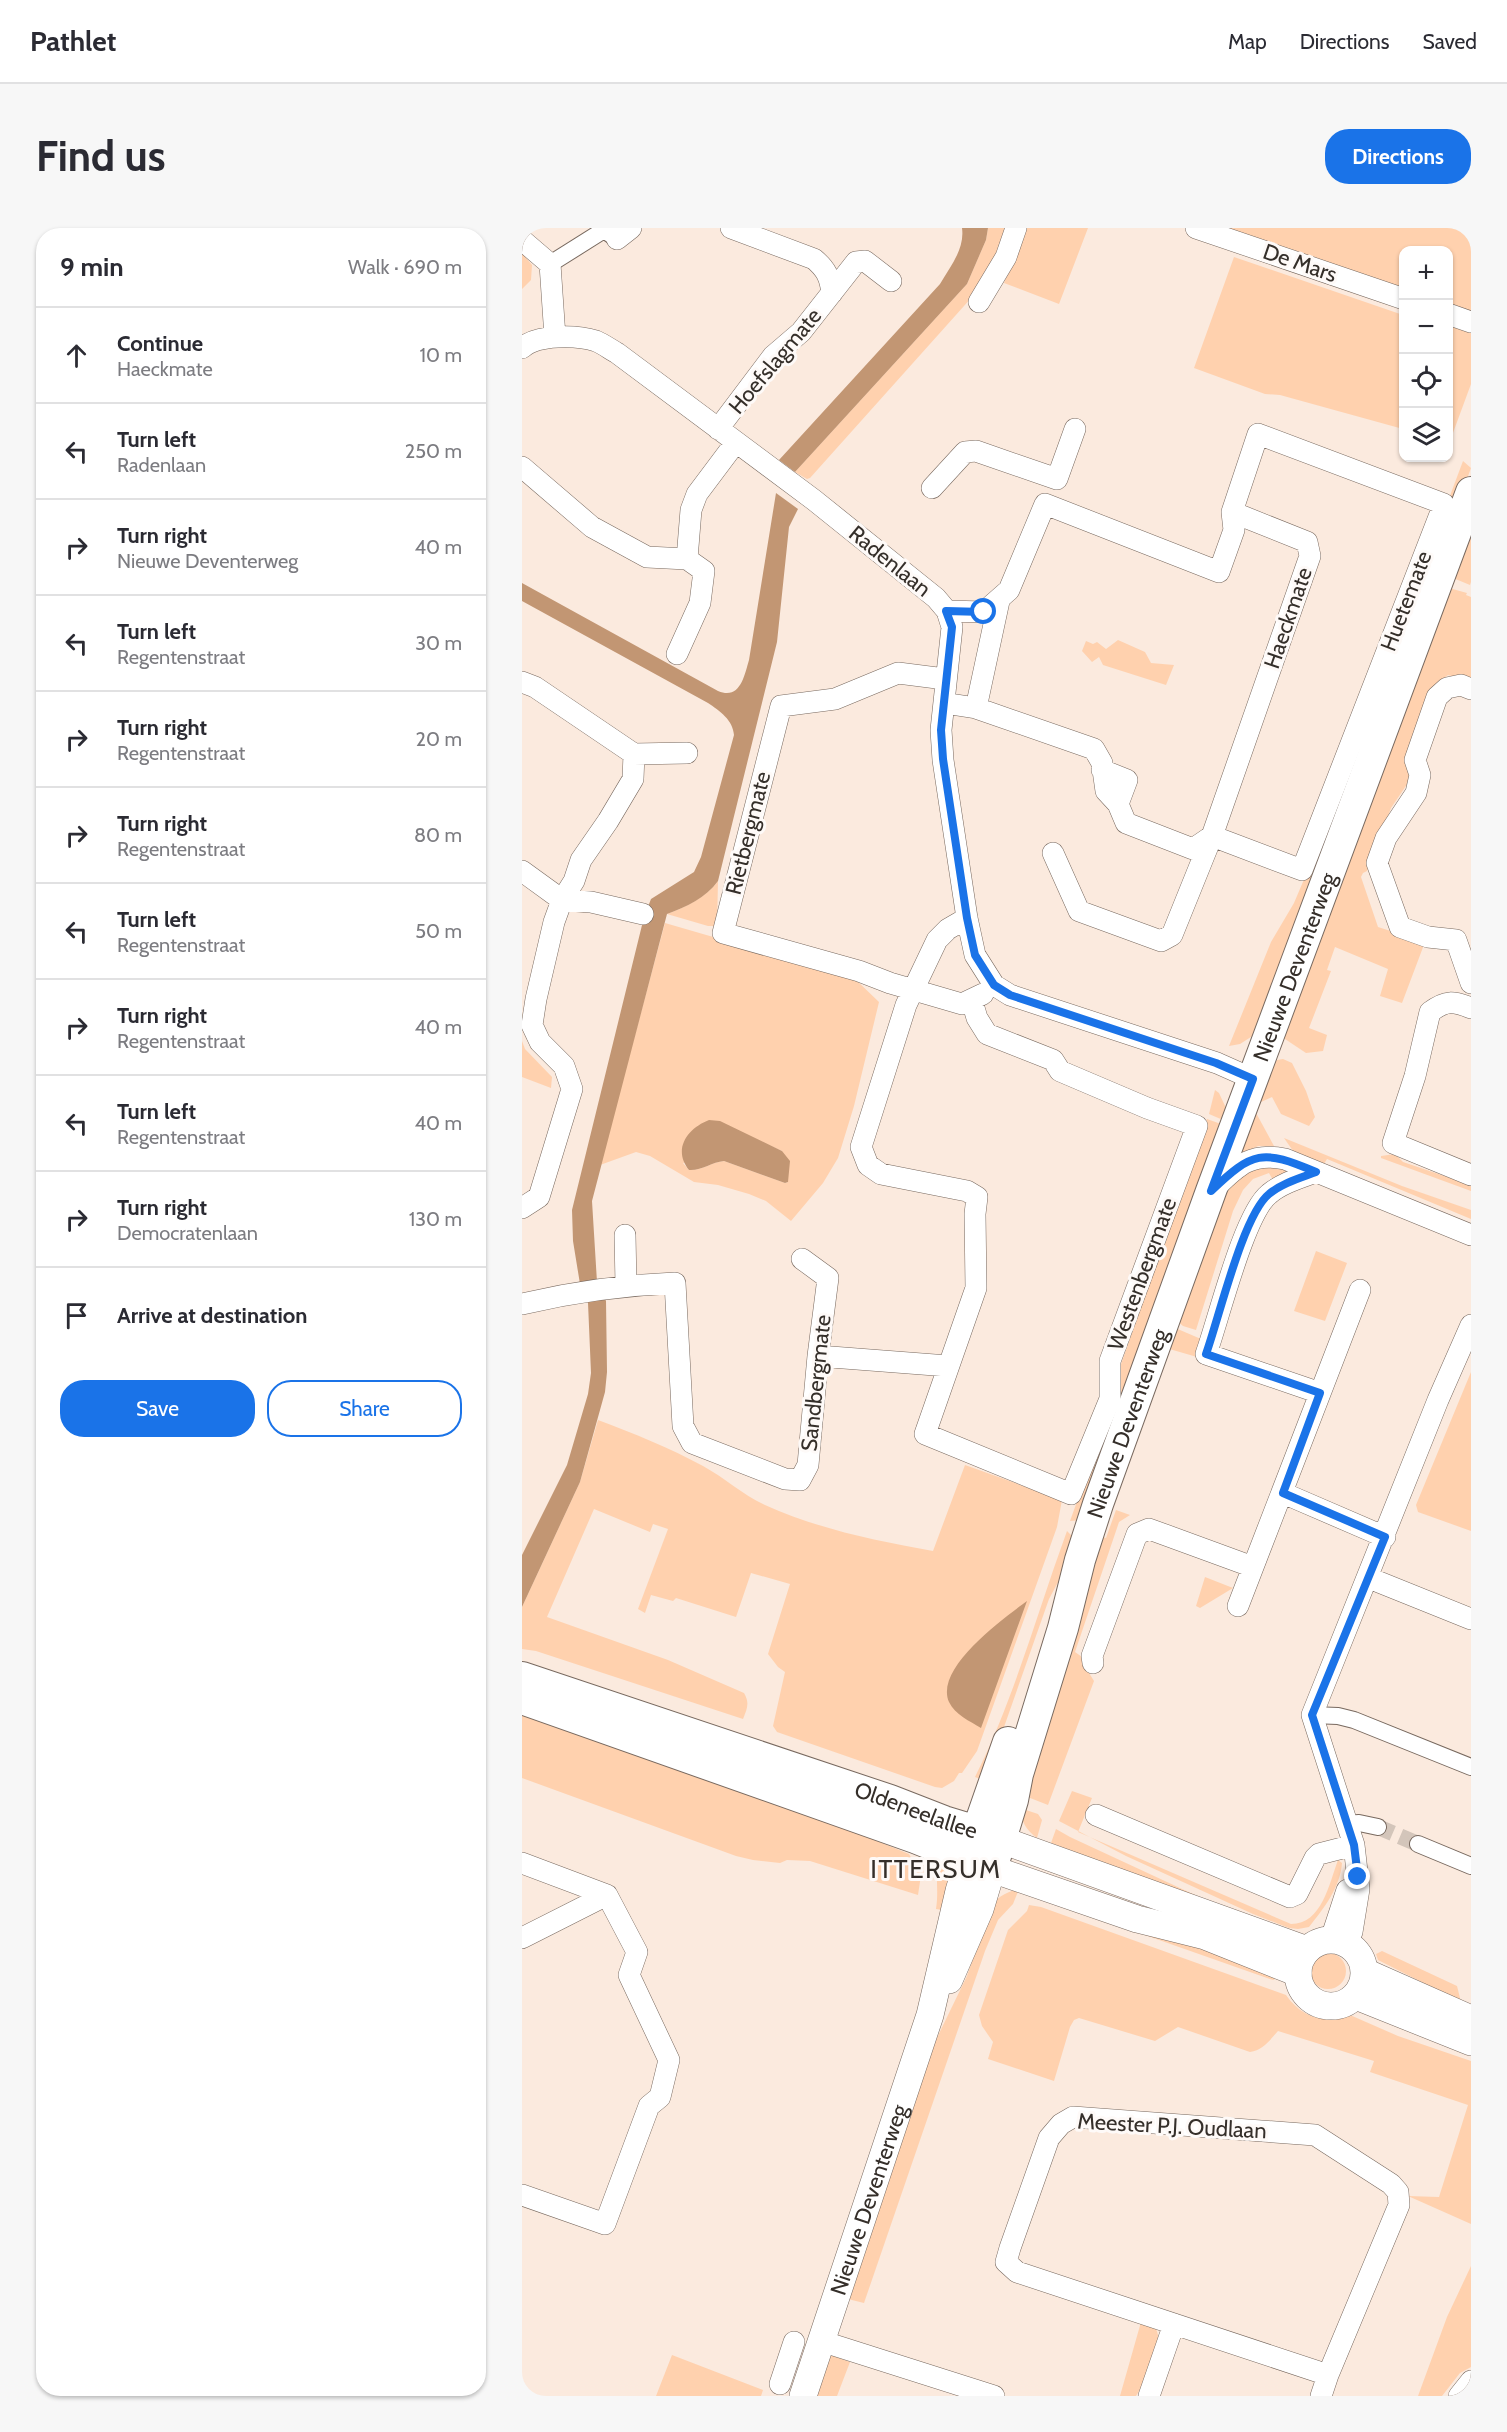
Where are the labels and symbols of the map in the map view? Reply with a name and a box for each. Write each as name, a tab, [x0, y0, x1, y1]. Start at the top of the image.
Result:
street label: De Mars	[1259, 238, 1341, 288]
street label: Hoefslagmate	[723, 303, 827, 419]
street label: Radenlaan	[843, 520, 937, 602]
street label: Huetemate	[1375, 547, 1437, 655]
street label: Haeckmate	[1258, 564, 1318, 672]
route start	[970, 598, 996, 624]
street label: Rietbergmate	[720, 769, 776, 897]
street label: Nieuwe Deventerweg	[1247, 868, 1342, 1065]
street label: Westenbergmate	[1102, 1194, 1182, 1354]
street label: Sandbergmate	[795, 1313, 837, 1453]
street label: Nieuwe Deventerweg	[1081, 1324, 1174, 1521]
street label: Oldeneelallee	[851, 1776, 981, 1844]
district label: ITTERSUM	[870, 1853, 1002, 1885]
route end	[1344, 1863, 1370, 1889]
street label: Nieuwe Deventerweg	[824, 2100, 913, 2299]
street label: Meester P.J. Oudlaan	[1077, 2108, 1267, 2144]

